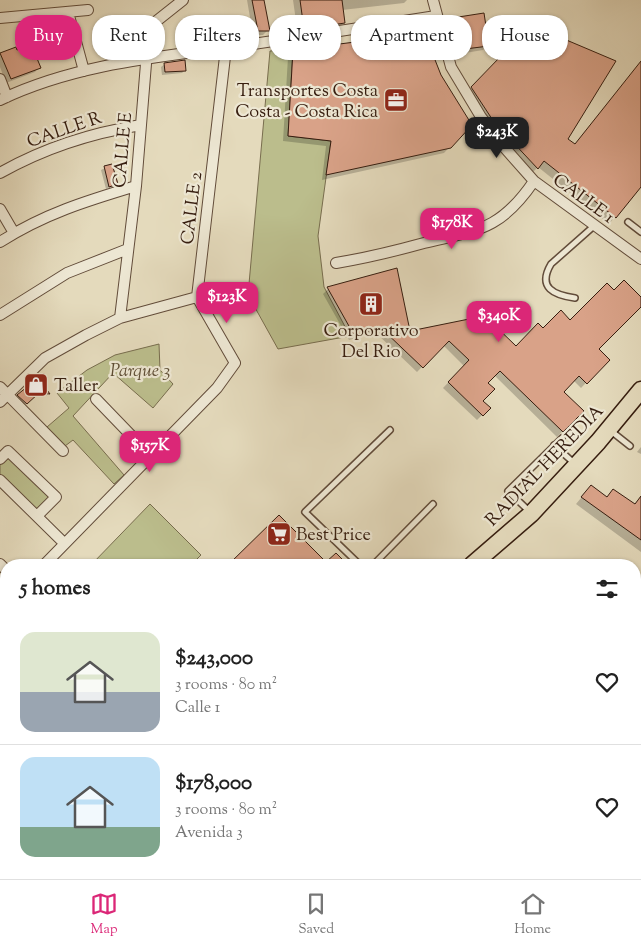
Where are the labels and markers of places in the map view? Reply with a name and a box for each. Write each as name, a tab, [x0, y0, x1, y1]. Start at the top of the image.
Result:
place label: Transportes Costa Costa - Costa Rica	[235, 79, 378, 126]
office icon: Transportes Costa Costa - Costa Rica	[383, 87, 409, 113]
pin: $243K	[462, 116, 532, 159]
pin: $178K	[417, 208, 487, 250]
pin: $123K	[192, 282, 262, 324]
building icon: Corporativo Del Rio	[358, 291, 384, 317]
pin: $340K	[464, 300, 534, 343]
place label: Corporativo Del Rio	[323, 319, 419, 366]
shop icon: Taller	[23, 372, 49, 398]
place label: Taller	[54, 374, 99, 400]
pin: $157K	[115, 430, 185, 473]
supermarket icon: Best Price	[266, 521, 292, 547]
place label: Best Price	[296, 523, 371, 549]

